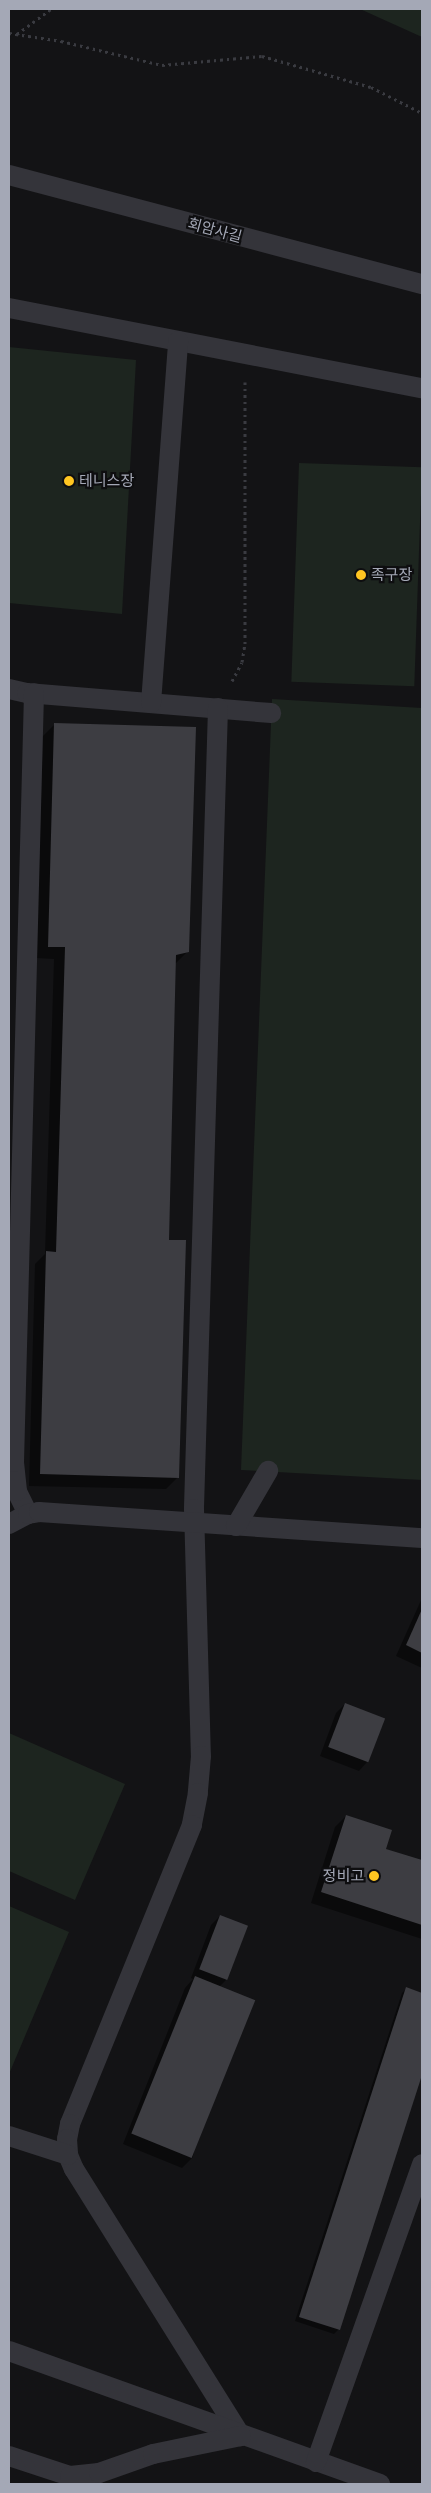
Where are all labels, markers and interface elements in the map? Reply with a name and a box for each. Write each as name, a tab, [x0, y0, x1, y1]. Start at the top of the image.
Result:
street label: 회암사길	[186, 214, 244, 246]
place label: 테니스장	[79, 472, 134, 490]
marker: 테니스장	[63, 475, 75, 487]
place label: 족구장	[371, 566, 412, 584]
marker: 족구장	[355, 569, 367, 581]
place label: 정비고	[323, 1867, 364, 1885]
marker: 정비고	[368, 1870, 380, 1882]

